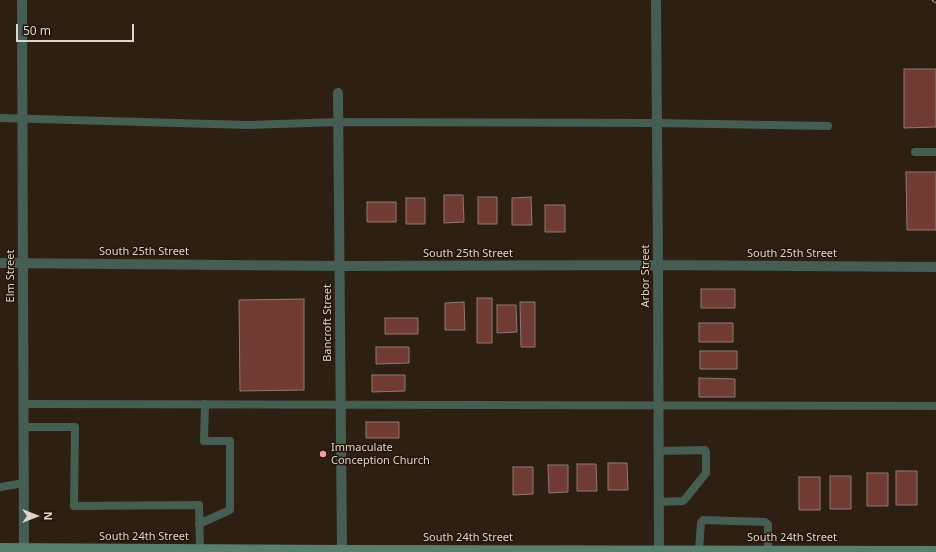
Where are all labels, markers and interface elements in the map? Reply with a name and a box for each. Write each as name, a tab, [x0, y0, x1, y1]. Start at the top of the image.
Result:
scale bar	[18, 16, 136, 42]
text: 50 m	[23, 22, 51, 39]
street label: Arbor Street	[639, 244, 653, 308]
street label: South 25th Street	[99, 245, 189, 259]
street label: South 25th Street	[423, 247, 513, 261]
street label: South 25th Street	[747, 247, 837, 261]
street label: Elm Street	[4, 250, 18, 302]
street label: Bancroft Street	[321, 284, 335, 362]
place label: Immaculate Conception Church	[331, 441, 430, 467]
marker: Immaculate Conception Church	[318, 449, 328, 459]
north arrow	[16, 496, 56, 536]
text: N	[41, 512, 56, 520]
street label: South 24th Street	[99, 530, 189, 544]
street label: South 24th Street	[423, 531, 513, 545]
street label: South 24th Street	[747, 531, 837, 545]

